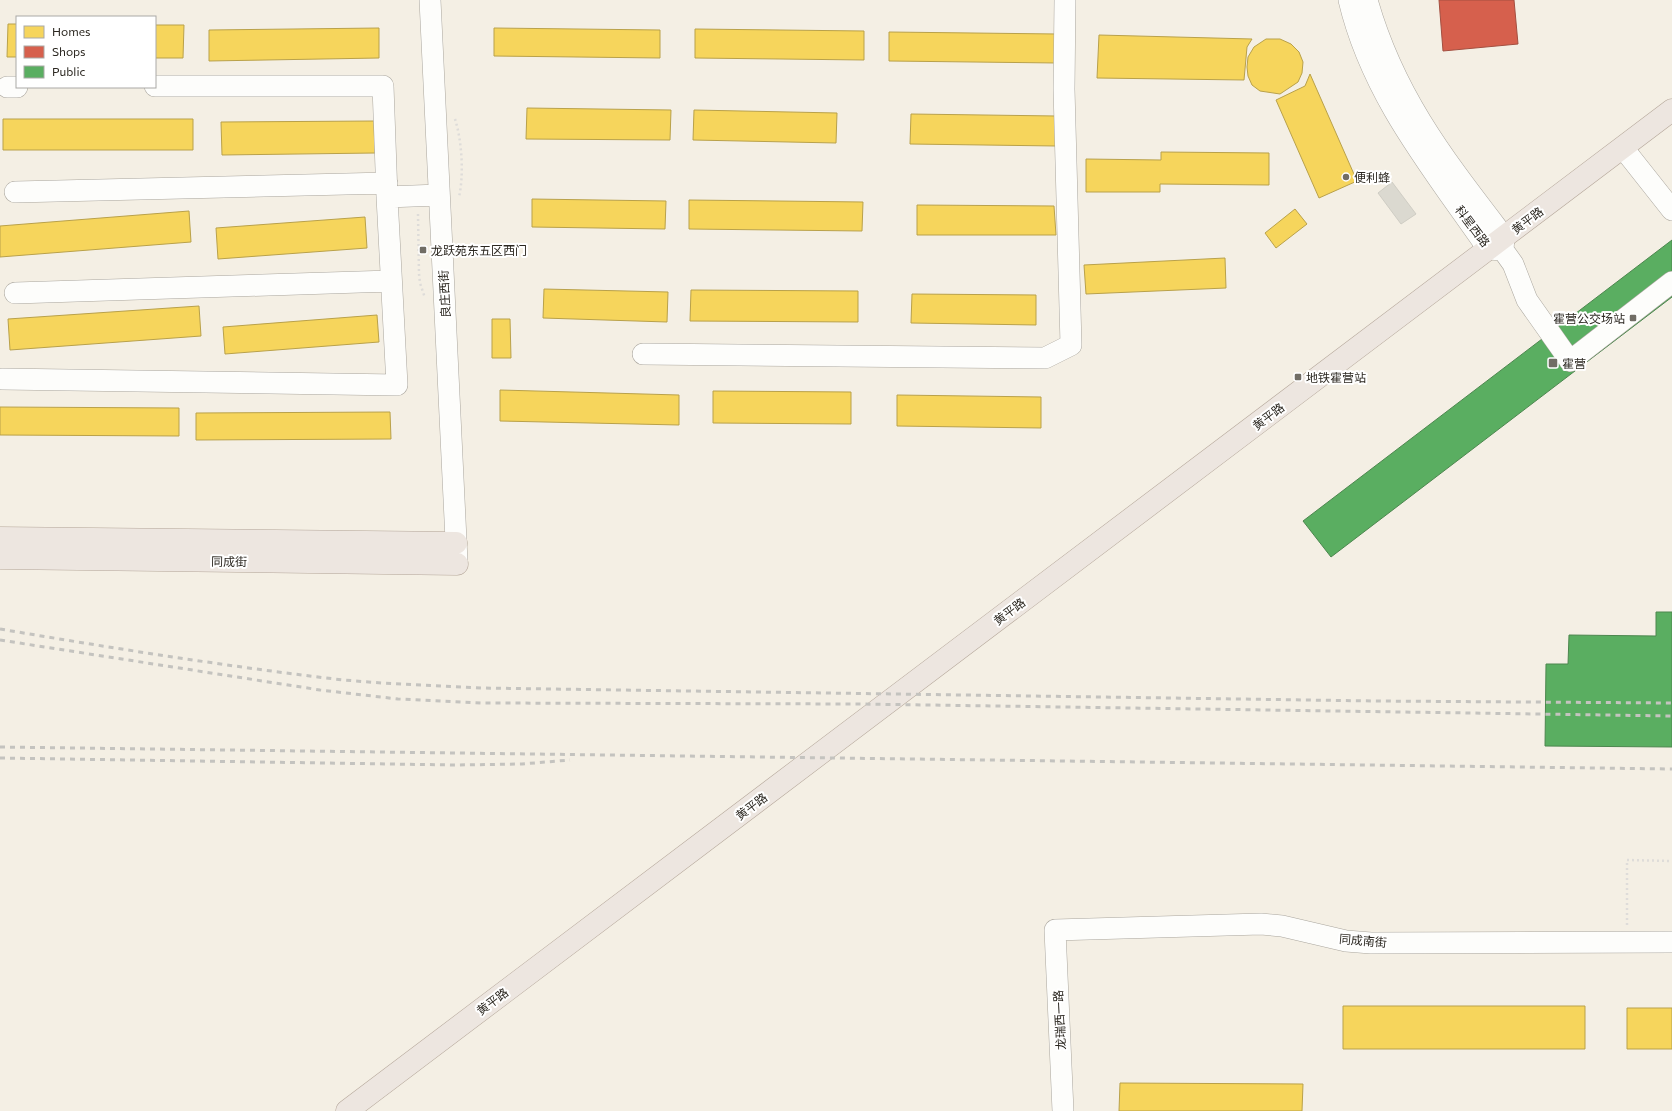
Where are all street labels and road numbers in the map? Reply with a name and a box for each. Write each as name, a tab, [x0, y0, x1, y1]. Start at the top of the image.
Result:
street label: 科星西路	[1453, 203, 1493, 249]
street label: 黄平路	[1508, 204, 1546, 236]
street label: 良庄西街	[436, 270, 452, 318]
street label: 黄平路	[1249, 400, 1287, 432]
street label: 同成街	[211, 554, 247, 568]
street label: 黄平路	[990, 595, 1028, 627]
street label: 黄平路	[732, 790, 770, 822]
street label: 同成南街	[1338, 931, 1388, 949]
street label: 黄平路	[473, 985, 511, 1017]
street label: 龙瑞西一路	[1050, 990, 1068, 1050]

